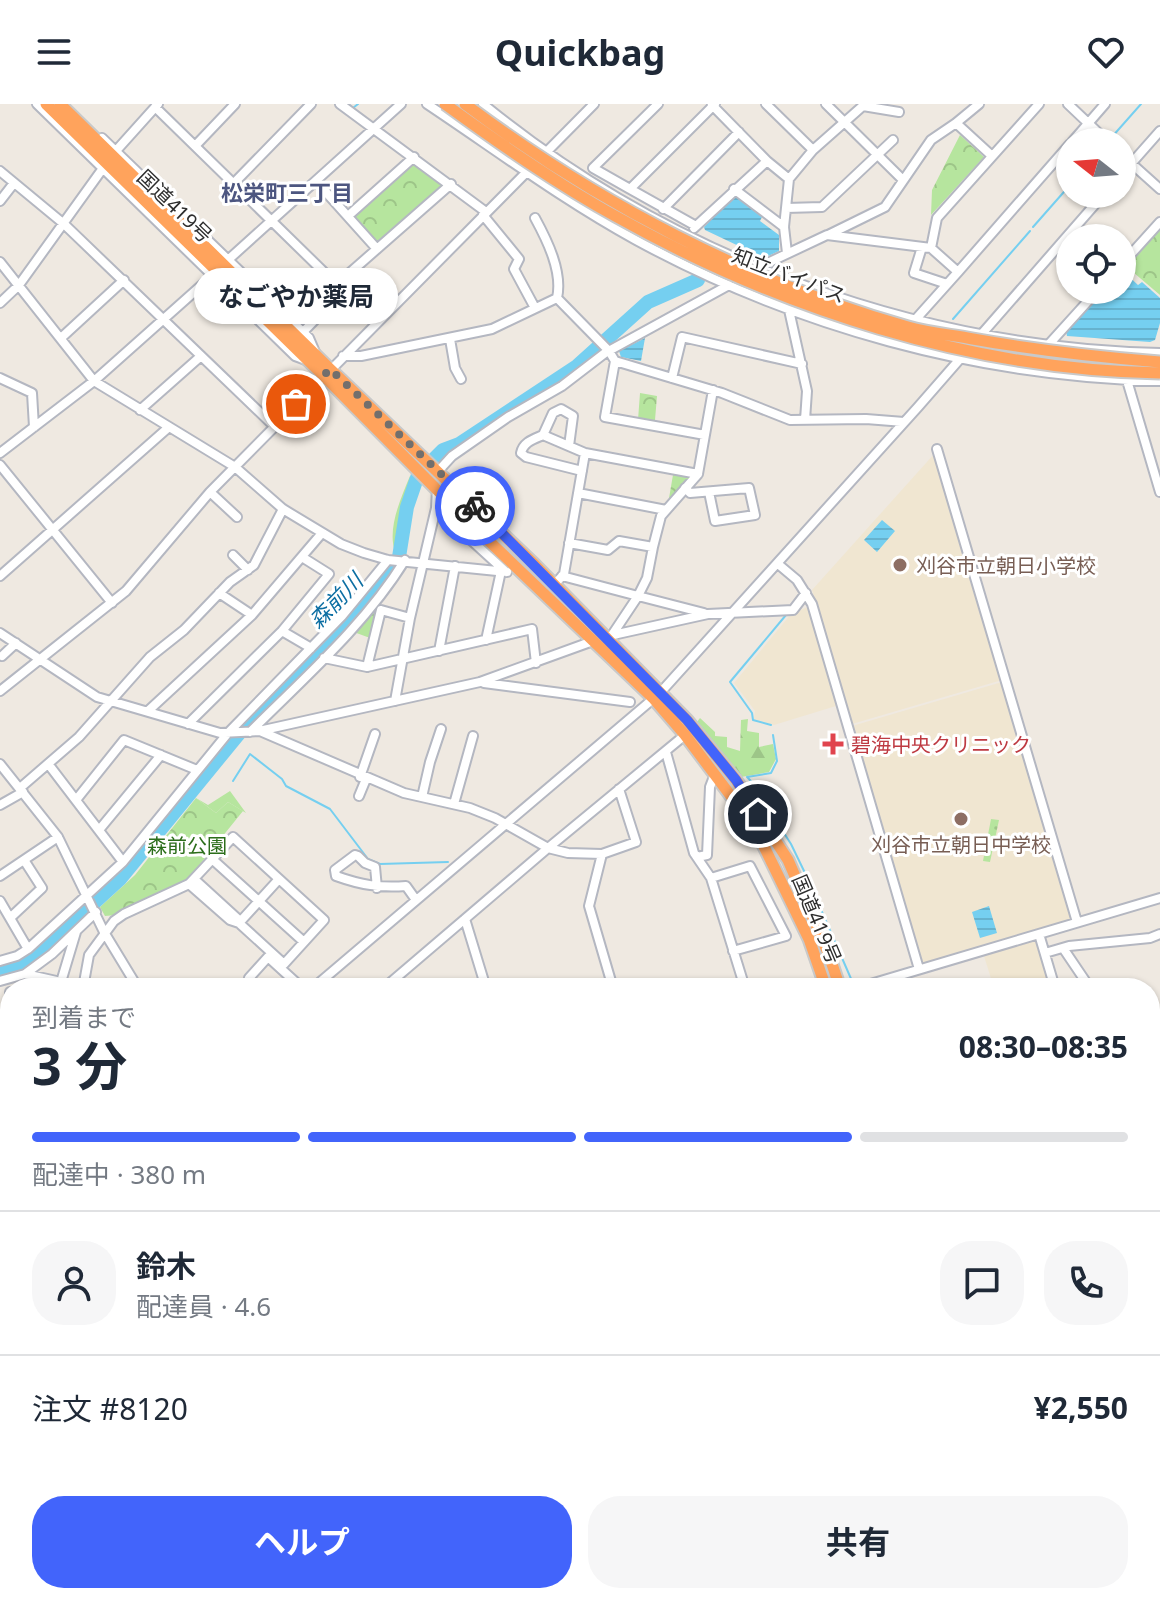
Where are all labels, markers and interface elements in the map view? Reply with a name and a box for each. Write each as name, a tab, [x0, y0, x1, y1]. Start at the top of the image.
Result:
text: Quickbag	[495, 28, 665, 77]
icon: menu	[32, 30, 76, 74]
icon: heart	[1084, 30, 1128, 74]
north arrow	[1056, 128, 1136, 208]
map controls	[1056, 128, 1136, 304]
street label: 国道419号	[132, 164, 218, 248]
district label: 松栄町三丁目	[221, 177, 353, 207]
button: locate	[1056, 224, 1136, 304]
street label: 知立バイパス	[728, 241, 850, 309]
callout: なごやか薬局	[194, 268, 398, 324]
text: なごやか薬局	[218, 278, 374, 314]
pin	[262, 370, 330, 438]
icon: bag	[274, 382, 318, 426]
courier	[435, 466, 515, 546]
icon: bike	[453, 484, 497, 528]
place label: 刈谷市立朝日小学校	[916, 552, 1096, 579]
marker: 刈谷市立朝日小学校	[891, 556, 909, 574]
water label: 森前川	[301, 564, 370, 634]
place label: 碧海中央クリニック	[851, 731, 1031, 758]
marker: 碧海中央クリニック	[822, 733, 844, 755]
pin	[724, 780, 792, 848]
icon: home	[736, 792, 780, 836]
marker: 刈谷市立朝日中学校	[952, 810, 970, 828]
place label: 刈谷市立朝日中学校	[871, 831, 1051, 858]
park label: 森前公園	[147, 832, 227, 859]
street label: 国道419号	[786, 870, 848, 968]
text: 到着まで	[32, 999, 136, 1035]
text: 08:30–08:35	[959, 1026, 1128, 1067]
text: 3 分	[32, 1029, 127, 1100]
text: 配達中 · 380 m	[32, 1156, 206, 1192]
button: person	[32, 1241, 116, 1325]
button: chat	[940, 1241, 1024, 1325]
button: phone	[1044, 1241, 1128, 1325]
text: 鈴木	[136, 1245, 196, 1286]
text: 配達員 · 4.6	[136, 1288, 271, 1324]
text: ¥2,550	[1034, 1387, 1128, 1428]
text: 注文 #8120	[32, 1388, 188, 1429]
button: ヘルプ	[32, 1496, 572, 1588]
button: 共有	[588, 1496, 1128, 1588]

